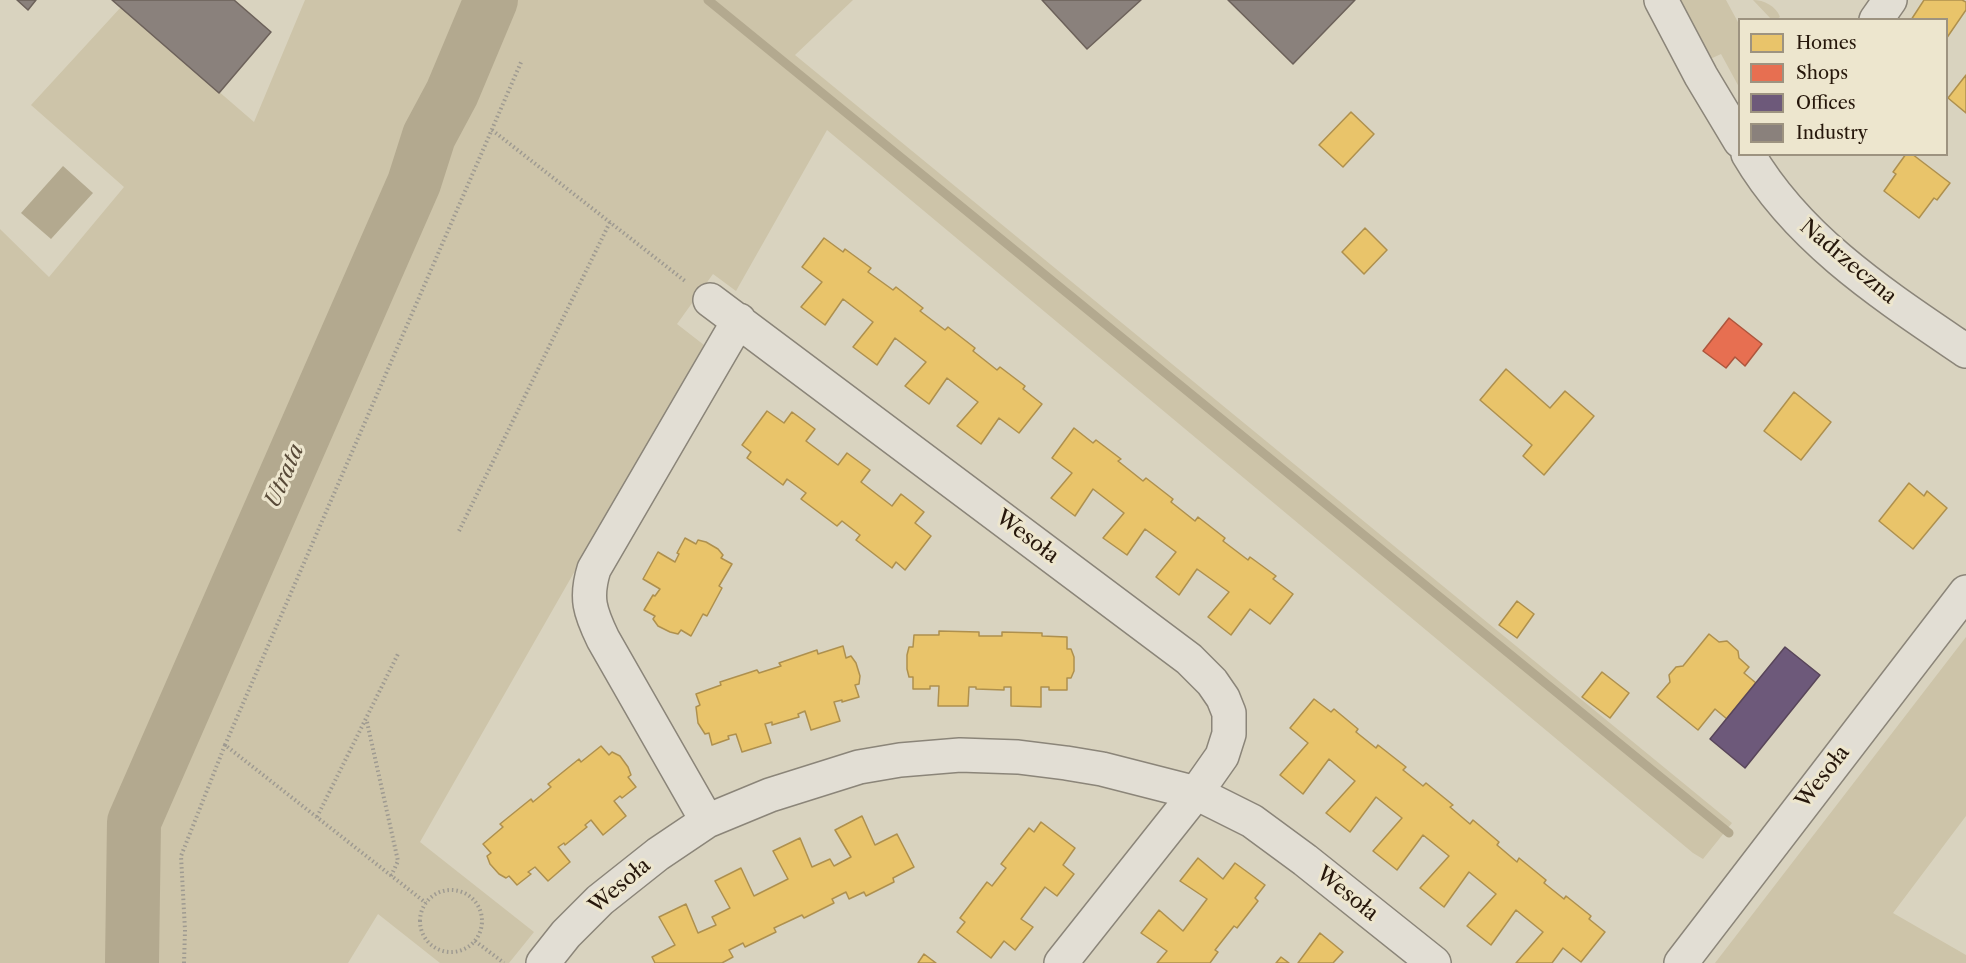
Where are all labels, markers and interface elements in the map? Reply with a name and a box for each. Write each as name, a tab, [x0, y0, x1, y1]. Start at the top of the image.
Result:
legend	[1738, 18, 1948, 156]
text: Homes	[1796, 32, 1857, 54]
text: Shops	[1796, 62, 1848, 84]
text: Offices	[1796, 92, 1856, 114]
text: Industry	[1796, 122, 1868, 144]
street label: Nadrzeczna	[1795, 214, 1901, 310]
water label: Utrata	[260, 440, 310, 512]
street label: Wesoła	[990, 505, 1064, 569]
street label: Wesoła	[1791, 741, 1855, 813]
street label: Wesoła	[584, 853, 656, 919]
street label: Wesoła	[1311, 861, 1383, 927]

